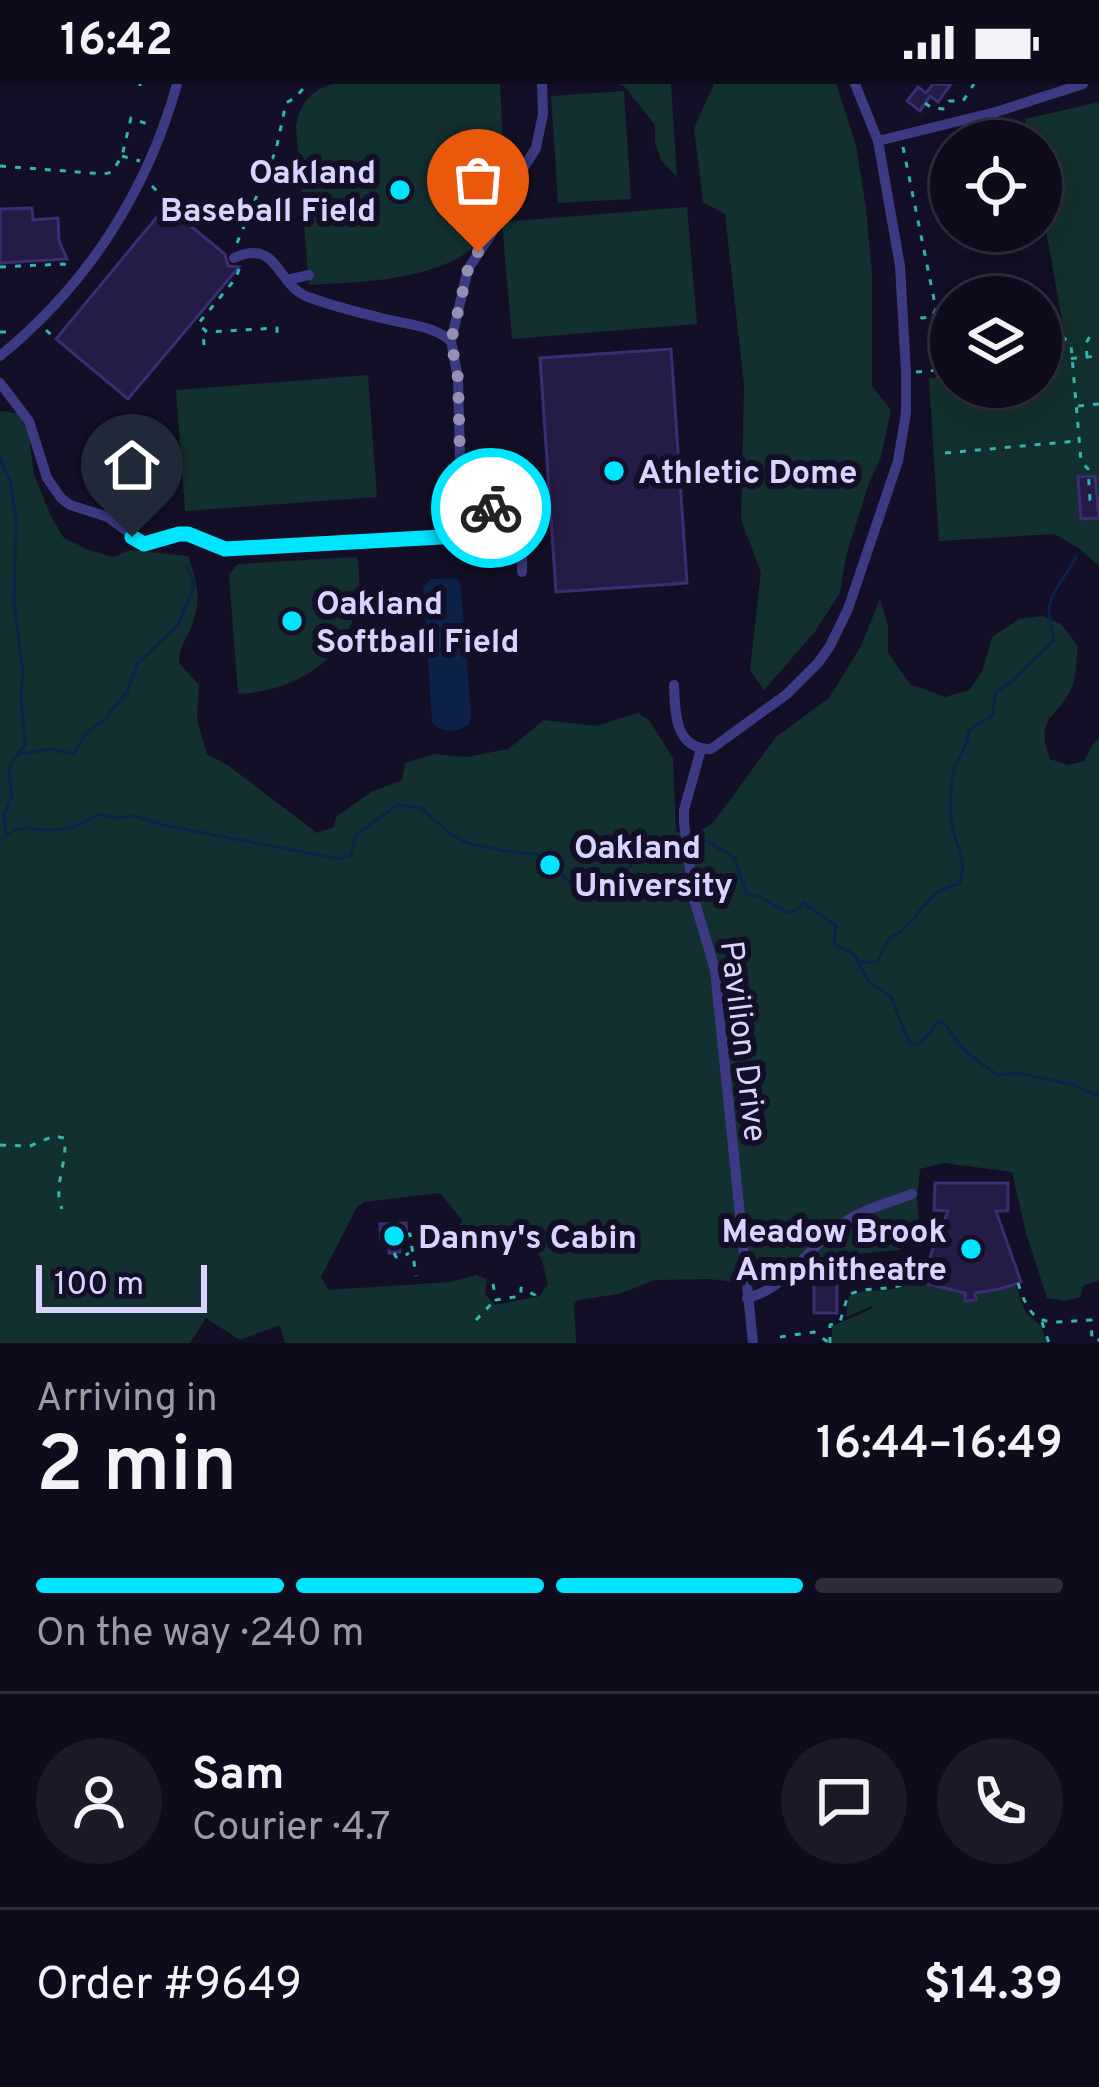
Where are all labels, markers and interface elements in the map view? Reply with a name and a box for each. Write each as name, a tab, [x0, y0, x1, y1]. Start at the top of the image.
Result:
text: 16:42	[60, 14, 173, 71]
map controls	[930, 120, 1062, 408]
button: locate	[930, 120, 1062, 252]
pin	[427, 129, 529, 252]
icon: bag	[445, 147, 511, 213]
place label: Oakland Baseball Field	[160, 154, 376, 234]
marker: Oakland Baseball Field	[387, 177, 413, 203]
button: layers	[930, 276, 1062, 408]
pin	[81, 414, 183, 537]
icon: home	[99, 432, 165, 498]
courier	[431, 448, 551, 568]
place label: Athletic Dome	[638, 454, 857, 496]
marker: Athletic Dome	[601, 458, 627, 484]
icon: bike	[458, 475, 524, 541]
place label: Oakland Softball Field	[316, 585, 519, 665]
marker: Oakland Softball Field	[279, 608, 305, 634]
place label: Oakland University	[574, 829, 733, 909]
marker: Oakland University	[537, 852, 563, 878]
street label: Pavilion Drive	[708, 938, 774, 1145]
place label: Meadow Brook Amphitheatre	[721, 1213, 947, 1293]
place label: Danny's Cabin	[418, 1219, 637, 1261]
marker: Danny's Cabin	[381, 1223, 407, 1249]
marker: Meadow Brook Amphitheatre	[958, 1236, 984, 1262]
scale bar	[36, 1259, 207, 1312]
text: 100 m	[54, 1265, 144, 1307]
text: Arriving in	[36, 1376, 218, 1425]
text: 16:44–16:49	[816, 1417, 1063, 1474]
text: 2 min	[36, 1420, 237, 1519]
text: On the way · 240 m	[36, 1611, 364, 1660]
button: person	[36, 1738, 162, 1864]
button: chat	[781, 1738, 907, 1864]
button: phone	[937, 1738, 1063, 1864]
text: Sam	[192, 1748, 284, 1805]
text: Courier · 4.7	[192, 1805, 391, 1854]
text: Order #9649	[36, 1958, 302, 2015]
text: $14.39	[923, 1958, 1063, 2015]

